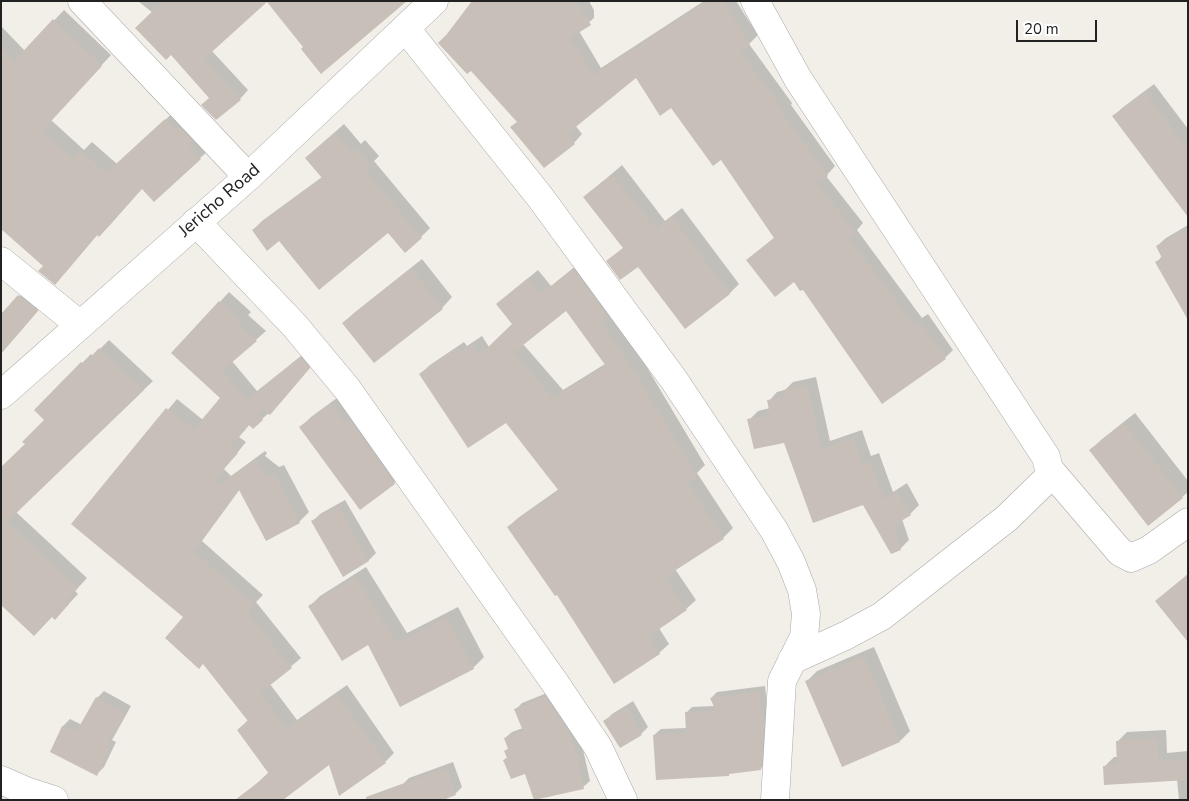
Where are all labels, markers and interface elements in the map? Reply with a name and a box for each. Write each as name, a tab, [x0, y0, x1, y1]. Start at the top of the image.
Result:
scale bar	[1019, 10, 1100, 42]
text: 20 m	[1024, 19, 1059, 39]
street label: Jericho Road	[175, 160, 265, 242]

